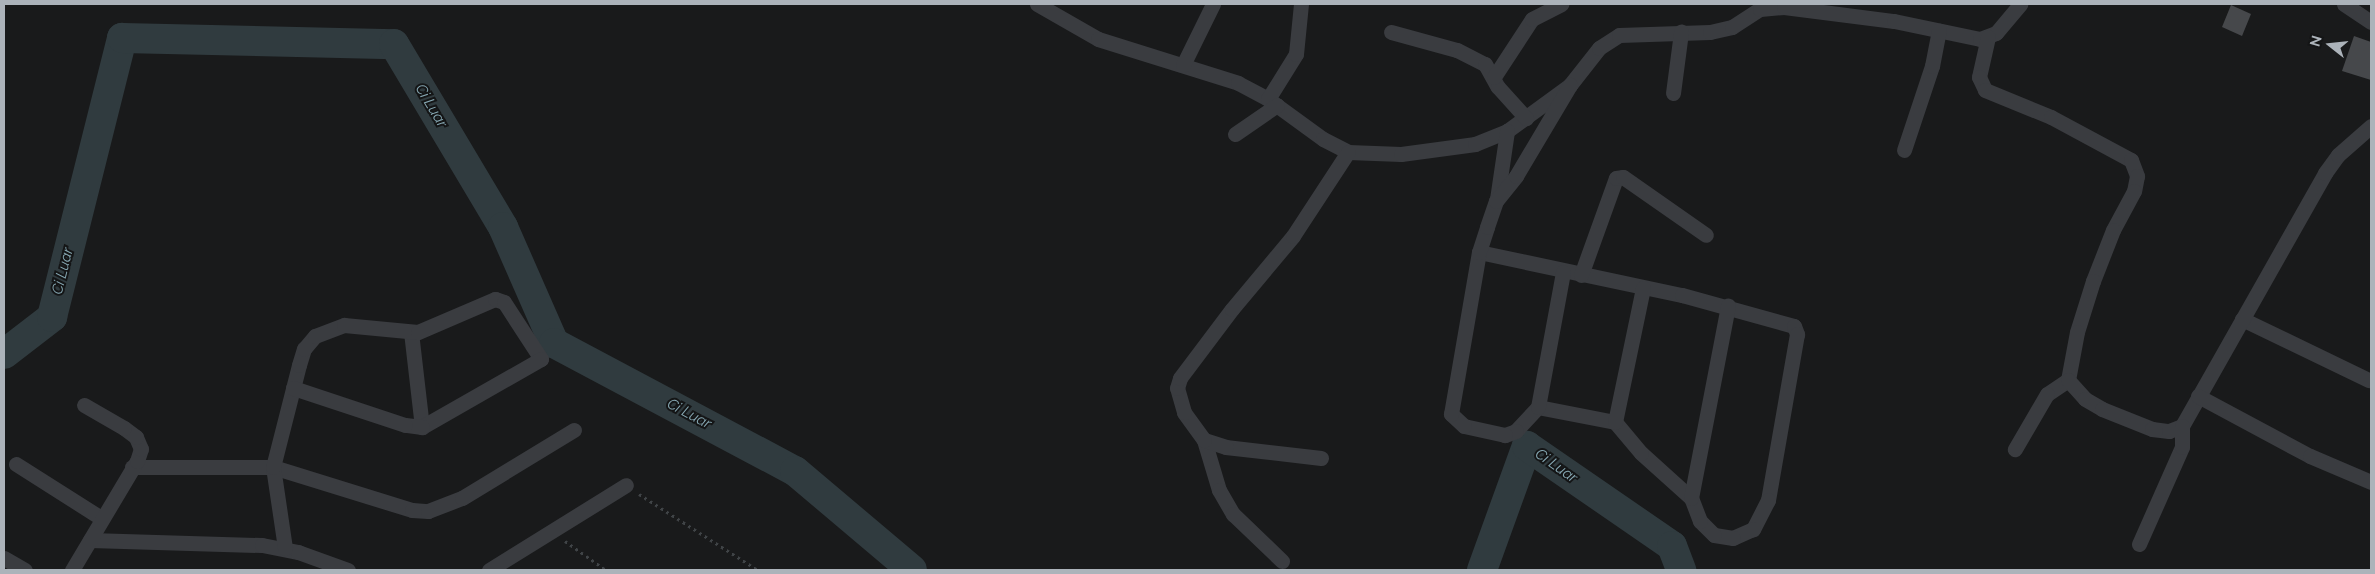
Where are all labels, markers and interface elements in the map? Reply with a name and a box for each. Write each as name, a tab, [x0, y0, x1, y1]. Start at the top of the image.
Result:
north arrow	[2305, 20, 2355, 70]
text: N	[2306, 34, 2325, 48]
water label: Ci Luar	[411, 81, 451, 131]
water label: Ci Luar	[49, 246, 77, 296]
water label: Ci Luar	[664, 395, 714, 433]
water label: Ci Luar	[1531, 445, 1581, 487]

